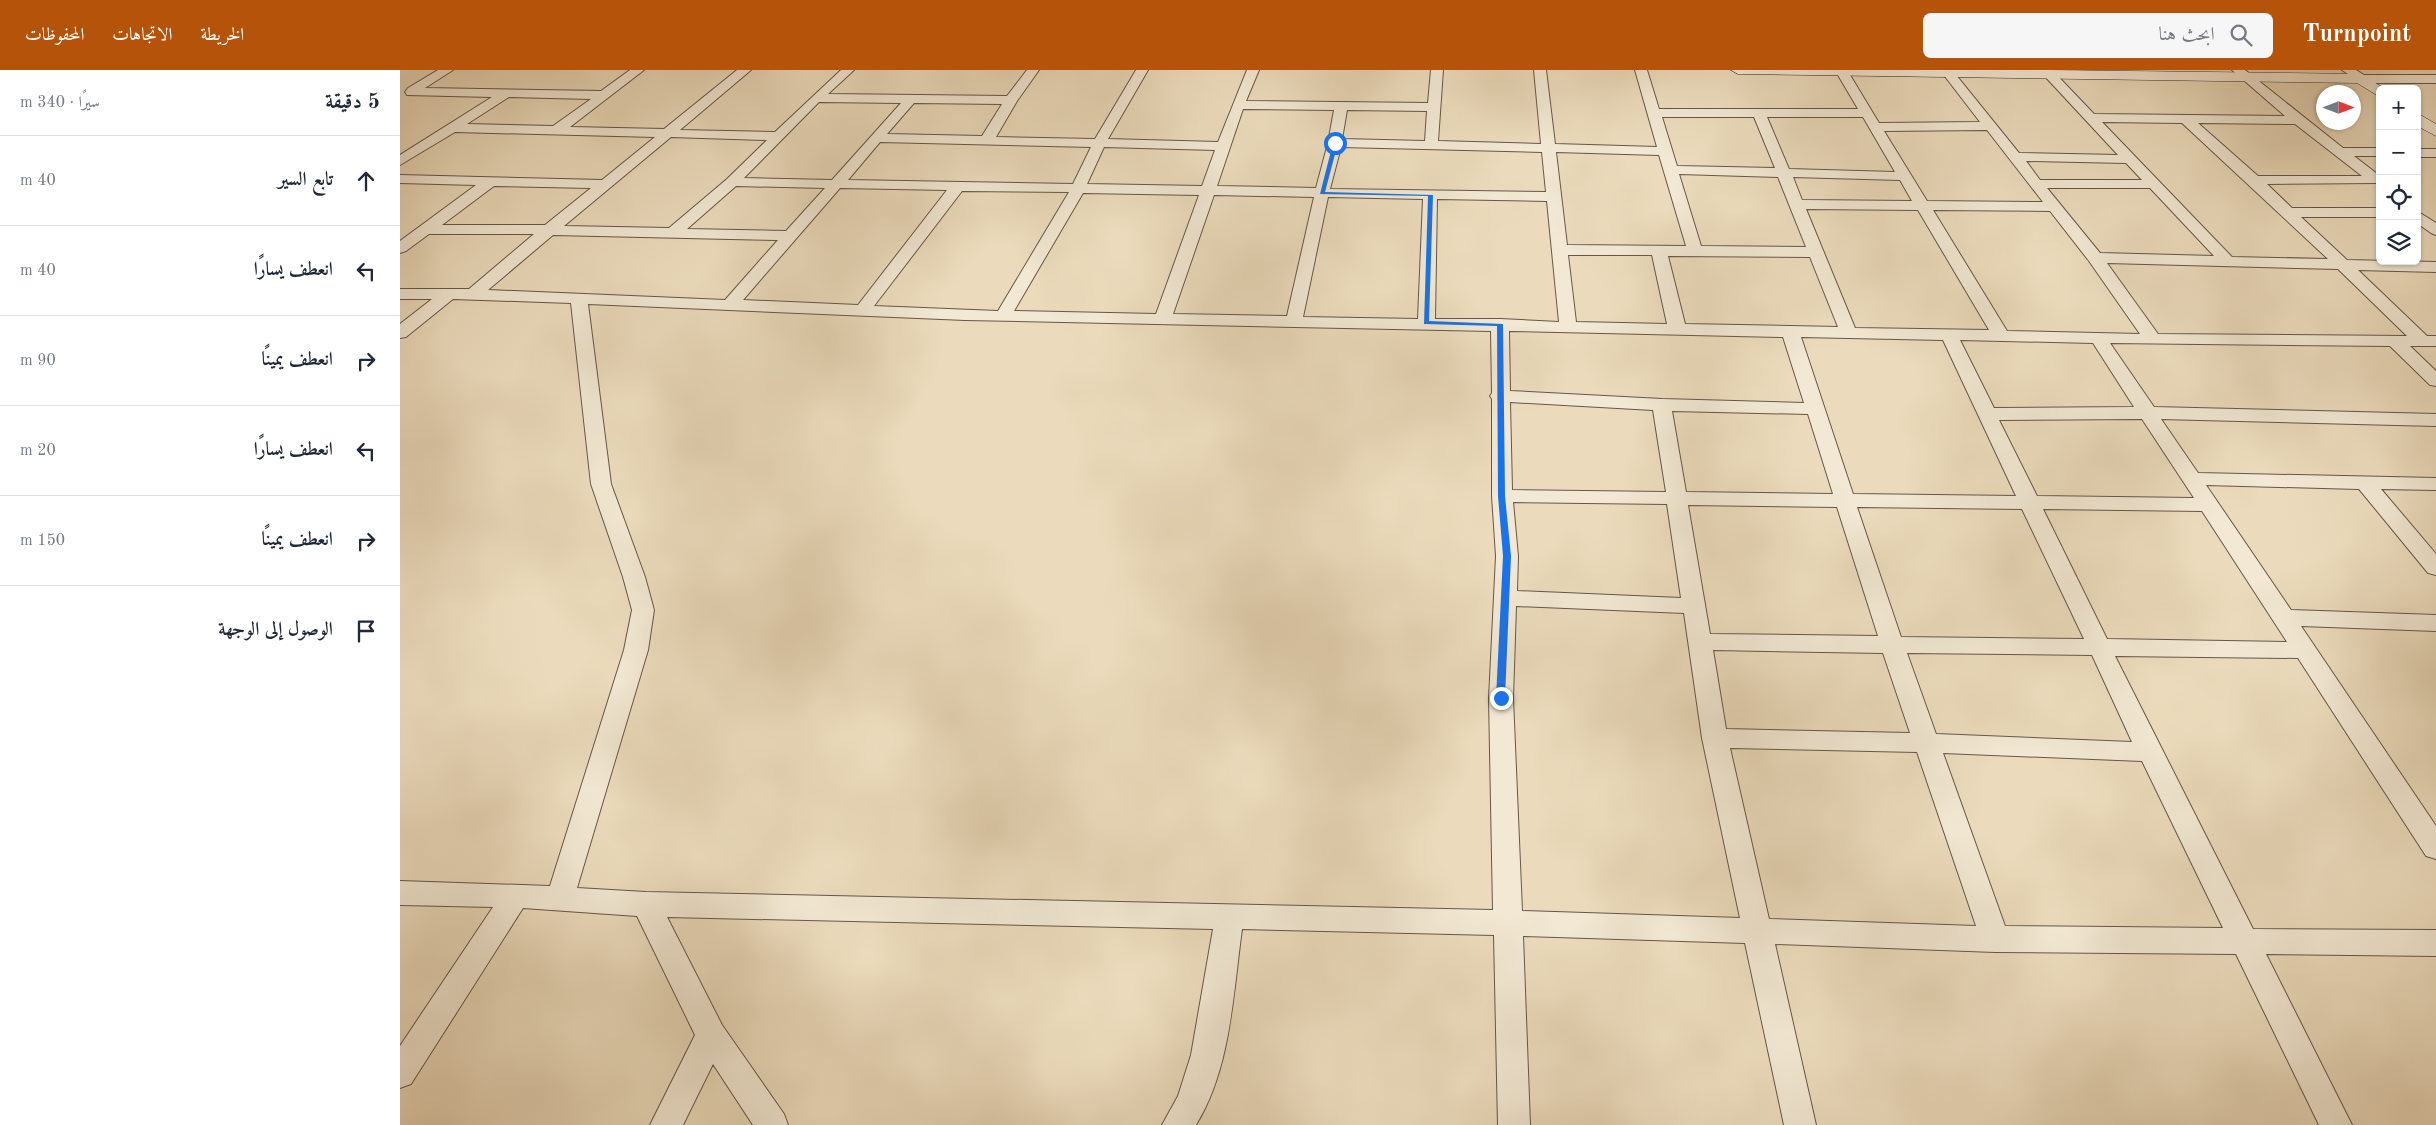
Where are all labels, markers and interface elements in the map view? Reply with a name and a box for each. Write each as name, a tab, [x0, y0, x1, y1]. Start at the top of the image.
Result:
search box	[1923, 13, 2273, 58]
icon: search	[2227, 21, 2255, 49]
text: Turnpoint	[2303, 23, 2411, 47]
text: المحفوظات	[25, 26, 84, 44]
text: الاتجاهات	[112, 26, 172, 44]
text: الخريطة	[200, 26, 244, 44]
text: ابحث هنا	[2159, 26, 2215, 45]
north arrow	[2316, 85, 2361, 130]
map controls	[2376, 85, 2421, 265]
button: +	[2376, 85, 2421, 130]
text: 5 دقيقة	[325, 92, 380, 113]
text: سيرًا · 340 m	[20, 95, 100, 111]
button: −	[2376, 130, 2421, 175]
route start	[1324, 132, 1347, 155]
icon: ahead	[352, 167, 380, 195]
text: تابع السير	[278, 171, 333, 190]
text: 40 m	[20, 173, 56, 189]
button: locate	[2376, 175, 2421, 220]
button: layers	[2376, 220, 2421, 265]
icon: left	[352, 257, 380, 285]
text: انعطف يسارًا	[254, 261, 333, 280]
text: 40 m	[20, 263, 56, 279]
icon: right	[352, 347, 380, 375]
text: انعطف يمينًا	[261, 351, 333, 370]
text: 90 m	[20, 353, 56, 369]
icon: left	[352, 437, 380, 465]
text: انعطف يسارًا	[254, 441, 333, 460]
text: 20 m	[20, 443, 56, 459]
icon: right	[352, 527, 380, 555]
text: انعطف يمينًا	[261, 531, 333, 550]
text: 150 m	[20, 533, 65, 549]
icon: arrive	[352, 617, 380, 645]
text: الوصول إلى الوجهة	[218, 621, 333, 640]
route end	[1490, 687, 1513, 710]

